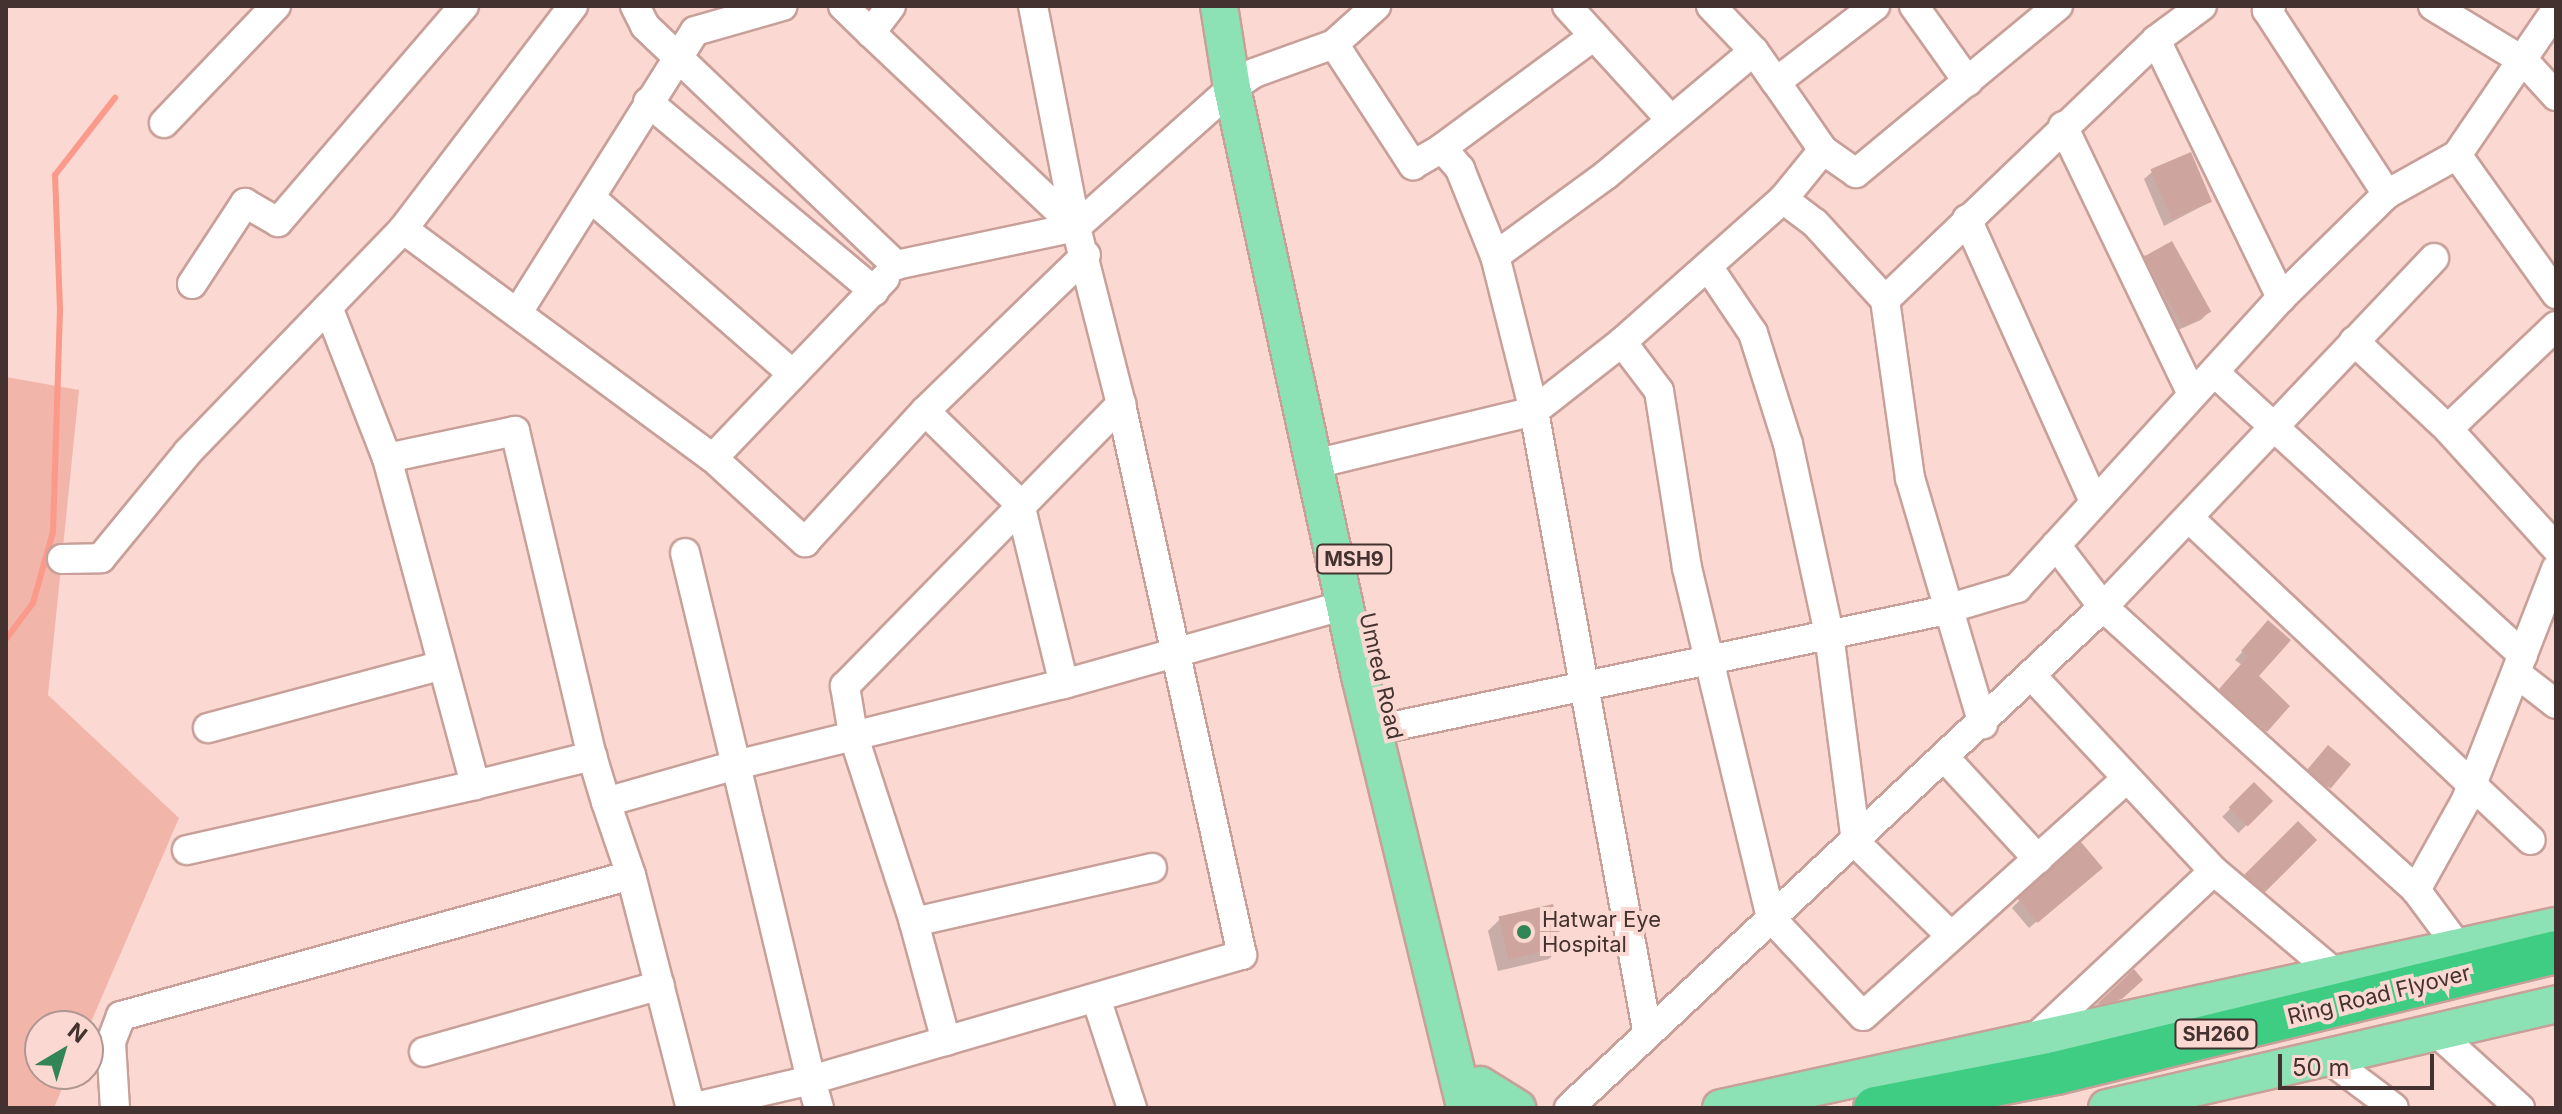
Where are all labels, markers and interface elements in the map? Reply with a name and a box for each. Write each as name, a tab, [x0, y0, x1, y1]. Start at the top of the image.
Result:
road number: MSH9	[1316, 543, 1392, 575]
street label: Umred Road	[1354, 610, 1408, 742]
place label: Hatwar Eye Hospital	[1542, 906, 1661, 958]
marker: Hatwar Eye Hospital	[1513, 921, 1535, 943]
street label: Ring Road Flyover	[2285, 960, 2473, 1030]
north arrow	[24, 1010, 104, 1090]
text: N	[63, 1017, 92, 1048]
road number: SH260	[2174, 1018, 2258, 1050]
scale bar	[2282, 1038, 2438, 1088]
text: 50 m	[2292, 1053, 2350, 1082]

